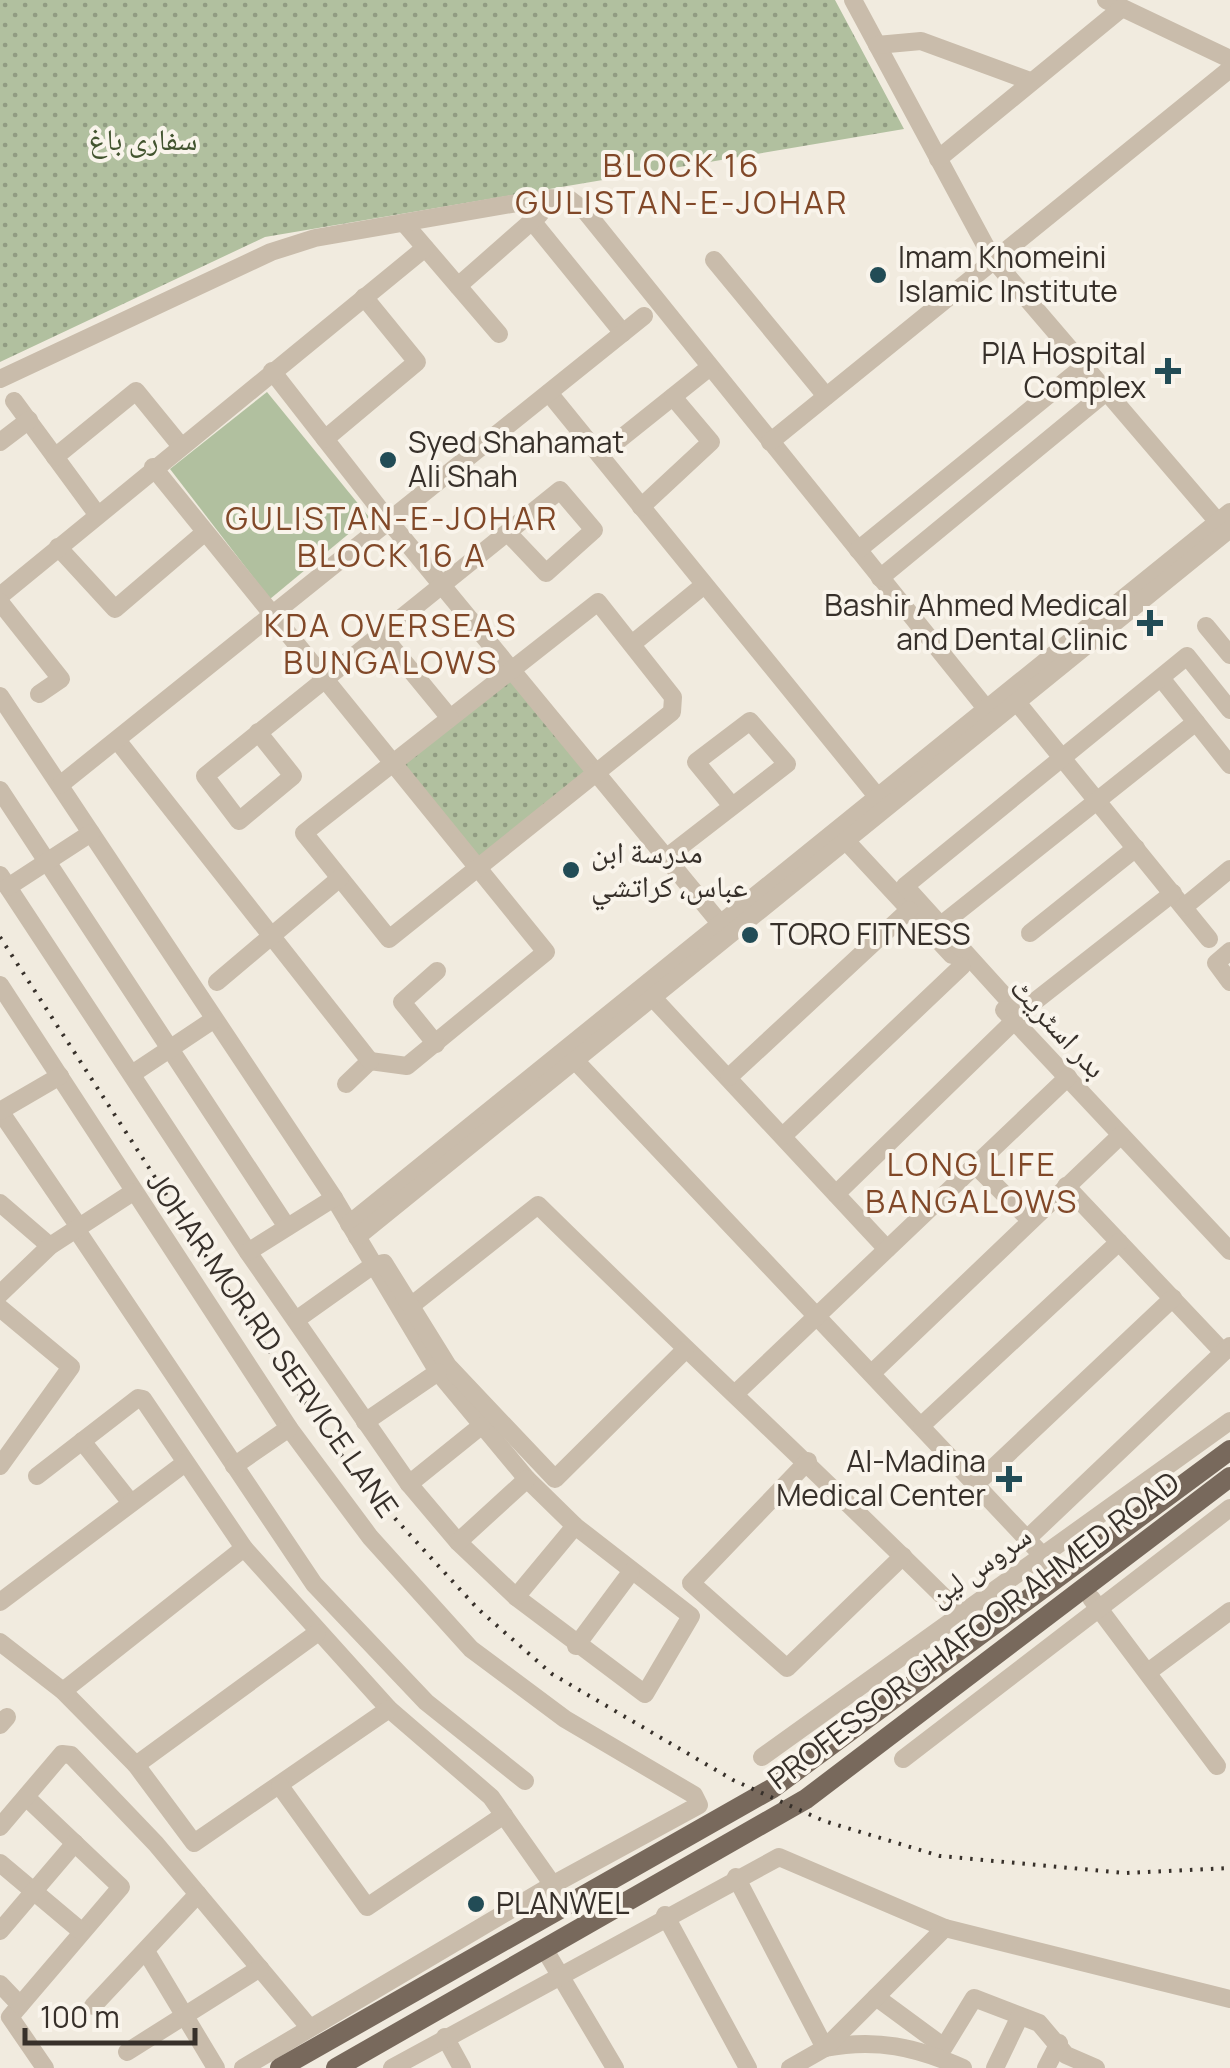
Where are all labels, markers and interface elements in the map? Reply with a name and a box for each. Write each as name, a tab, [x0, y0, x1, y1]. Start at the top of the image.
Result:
park label: سفاری باغ	[88, 118, 198, 159]
district label: BLOCK 16 GULISTAN-E-JOHAR	[515, 143, 849, 224]
place label: Imam Khomeini Islamic Institute	[898, 236, 1118, 311]
marker: Imam Khomeini Islamic Institute	[867, 264, 889, 286]
place label: PIA Hospital Complex	[982, 332, 1146, 407]
marker: PIA Hospital Complex	[1155, 358, 1181, 384]
place label: Syed Shahamat Ali Shah	[408, 421, 624, 496]
marker: Syed Shahamat Ali Shah	[377, 449, 399, 471]
district label: GULISTAN-E-JOHAR BLOCK 16 A	[225, 496, 559, 577]
place label: Bashir Ahmed Medical and Dental Clinic	[824, 584, 1128, 659]
district label: KDA OVERSEAS BUNGALOWS	[264, 603, 518, 684]
marker: Bashir Ahmed Medical and Dental Clinic	[1137, 610, 1163, 636]
place label: مدرسة ابن عباس، كراتشي	[591, 831, 748, 911]
marker: مدرسة ابن عباس، كراتشي	[560, 859, 582, 881]
place label: TORO FITNESS	[770, 913, 971, 954]
marker: TORO FITNESS	[739, 924, 761, 946]
street label: بدر اسٹریٹ	[1002, 967, 1117, 1087]
district label: LONG LIFE BANGALOWS	[865, 1142, 1079, 1223]
street label: JOHAR MOR RD SERVICE LANE	[138, 1163, 408, 1525]
place label: Al-Madina Medical Center	[776, 1440, 986, 1515]
street label: PROFESSOR GHAFOOR AHMED ROAD	[759, 1461, 1187, 1798]
marker: Al-Madina Medical Center	[996, 1466, 1022, 1492]
street label: سروس لین	[919, 1514, 1039, 1615]
place label: PLANWEL	[496, 1882, 629, 1923]
marker: PLANWEL	[465, 1893, 487, 1915]
scale bar	[25, 1983, 195, 2045]
text: 100 m	[40, 1996, 120, 2037]

